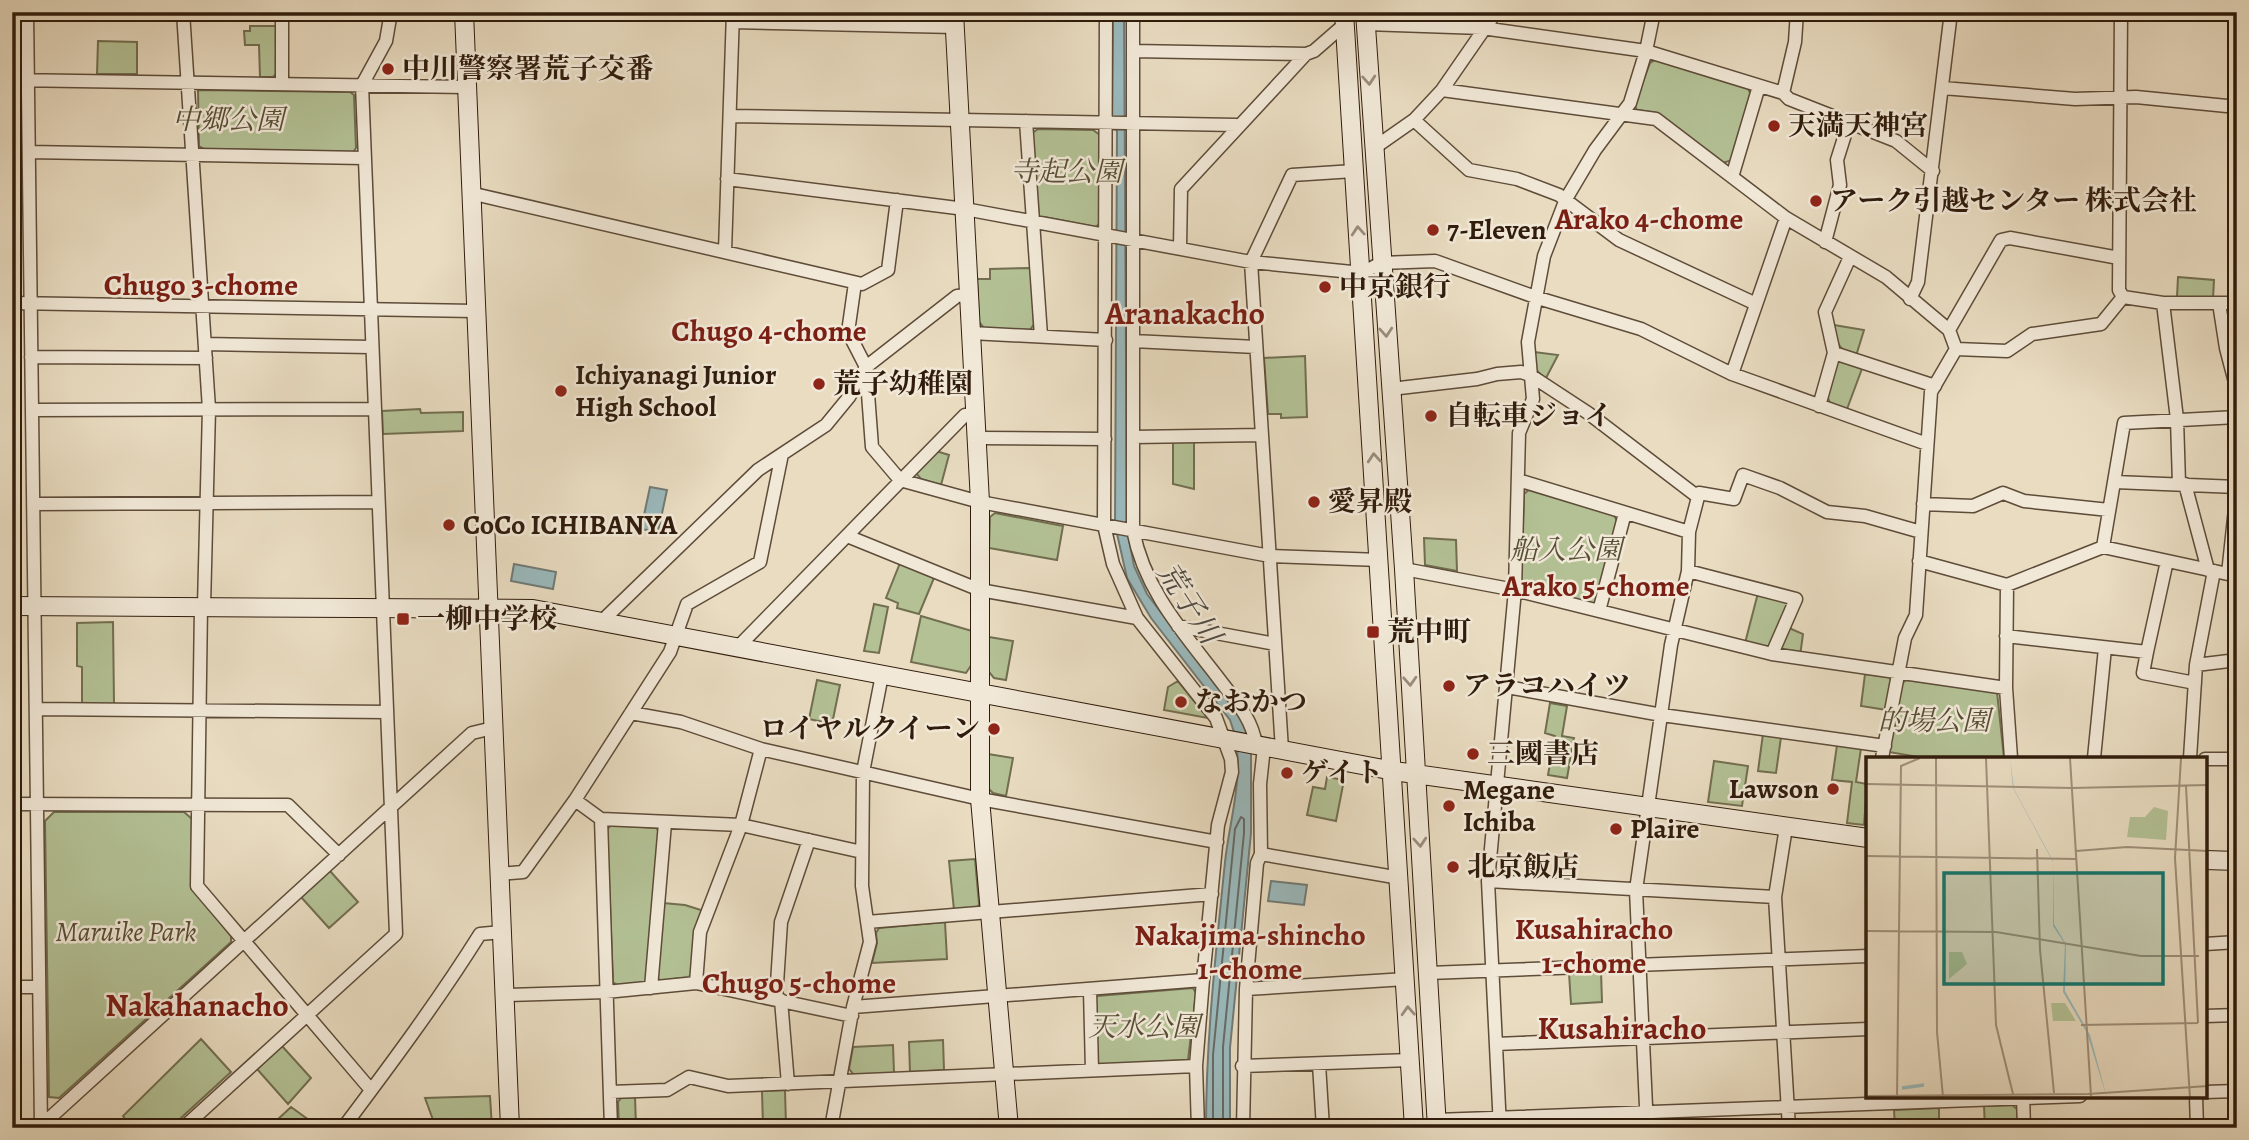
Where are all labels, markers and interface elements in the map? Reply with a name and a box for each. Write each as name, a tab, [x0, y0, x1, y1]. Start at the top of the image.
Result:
place label: 中川警察署荒子交番	[402, 50, 654, 88]
marker: 中川警察署荒子交番	[380, 61, 396, 77]
one-way arrow	[1361, 75, 1376, 86]
park label: 中郷公園	[172, 101, 288, 139]
place label: 天満天神宮	[1788, 107, 1928, 145]
marker: 天満天神宮	[1766, 118, 1782, 134]
park label: 寺起公園	[1010, 153, 1126, 191]
place label: アーク引越センター 株式会社	[1830, 182, 2197, 220]
marker: アーク引越センター 株式会社	[1808, 193, 1824, 209]
district label: Arako 4-chome	[1554, 199, 1743, 239]
place label: 7-Eleven	[1447, 211, 1547, 249]
marker: 7-Eleven	[1425, 222, 1441, 238]
one-way arrow	[1351, 225, 1366, 236]
district label: Chugo 3-chome	[104, 265, 298, 305]
place label: 中京銀行	[1339, 268, 1451, 306]
marker: 中京銀行	[1317, 279, 1333, 295]
district label: Aranakacho	[1104, 291, 1265, 335]
district label: Chugo 4-chome	[671, 311, 867, 351]
one-way arrow	[1379, 327, 1394, 338]
place label: Ichiyanagi Junior High School	[575, 356, 777, 426]
place label: 荒子幼稚園	[833, 365, 973, 403]
marker: 荒子幼稚園	[811, 376, 827, 392]
marker: Ichiyanagi Junior High School	[553, 383, 569, 399]
place label: 自転車ジョイ	[1445, 397, 1612, 435]
marker: 自転車ジョイ	[1423, 408, 1439, 424]
one-way arrow	[1366, 452, 1381, 463]
place label: 愛昇殿	[1328, 483, 1412, 521]
marker: 愛昇殿	[1306, 494, 1322, 510]
place label: CoCo ICHIBANYA	[463, 506, 678, 544]
marker: CoCo ICHIBANYA	[441, 517, 457, 533]
park label: 船入公園	[1510, 531, 1626, 569]
water label: 荒子川	[1148, 554, 1232, 654]
district label: Arako 5-chome	[1501, 566, 1690, 606]
place label: 一柳中学校	[417, 600, 557, 638]
marker: 一柳中学校	[395, 611, 411, 627]
place label: 荒中町	[1387, 613, 1471, 651]
marker: 荒中町	[1365, 624, 1381, 640]
place label: アラコハイツ	[1463, 667, 1631, 705]
one-way arrow	[1403, 676, 1418, 687]
marker: アラコハイツ	[1441, 678, 1457, 694]
place label: なおかつ	[1195, 683, 1307, 721]
marker: なおかつ	[1173, 694, 1189, 710]
park label: 的場公園	[1878, 702, 1994, 740]
place label: ロイヤルクイーン	[760, 710, 980, 748]
marker: ロイヤルクイーン	[986, 721, 1002, 737]
place label: 三國書店	[1487, 735, 1599, 773]
marker: 三國書店	[1465, 746, 1481, 762]
place label: ゲイト	[1301, 754, 1383, 792]
inset map	[1866, 757, 2207, 1098]
marker: ゲイト	[1279, 765, 1295, 781]
place label: Lawson	[1729, 770, 1819, 808]
place label: Megane Ichiba	[1463, 771, 1555, 841]
marker: Lawson	[1825, 781, 1841, 797]
marker: Megane Ichiba	[1441, 798, 1457, 814]
place label: Plaire	[1630, 810, 1699, 848]
marker: Plaire	[1608, 821, 1624, 837]
one-way arrow	[1412, 837, 1427, 848]
place label: 北京飯店	[1467, 848, 1579, 886]
marker: 北京飯店	[1445, 859, 1461, 875]
district label: Kusahiracho 1-chome	[1515, 909, 1673, 983]
park label: Maruike Park	[55, 913, 197, 951]
district label: Nakajima-shincho 1-chome	[1134, 915, 1366, 989]
district label: Chugo 5-chome	[702, 963, 896, 1003]
district label: Nakahanacho	[105, 983, 289, 1027]
one-way arrow	[1400, 1005, 1415, 1016]
district label: Kusahiracho	[1538, 1006, 1706, 1050]
park label: 天水公園	[1088, 1008, 1204, 1046]

